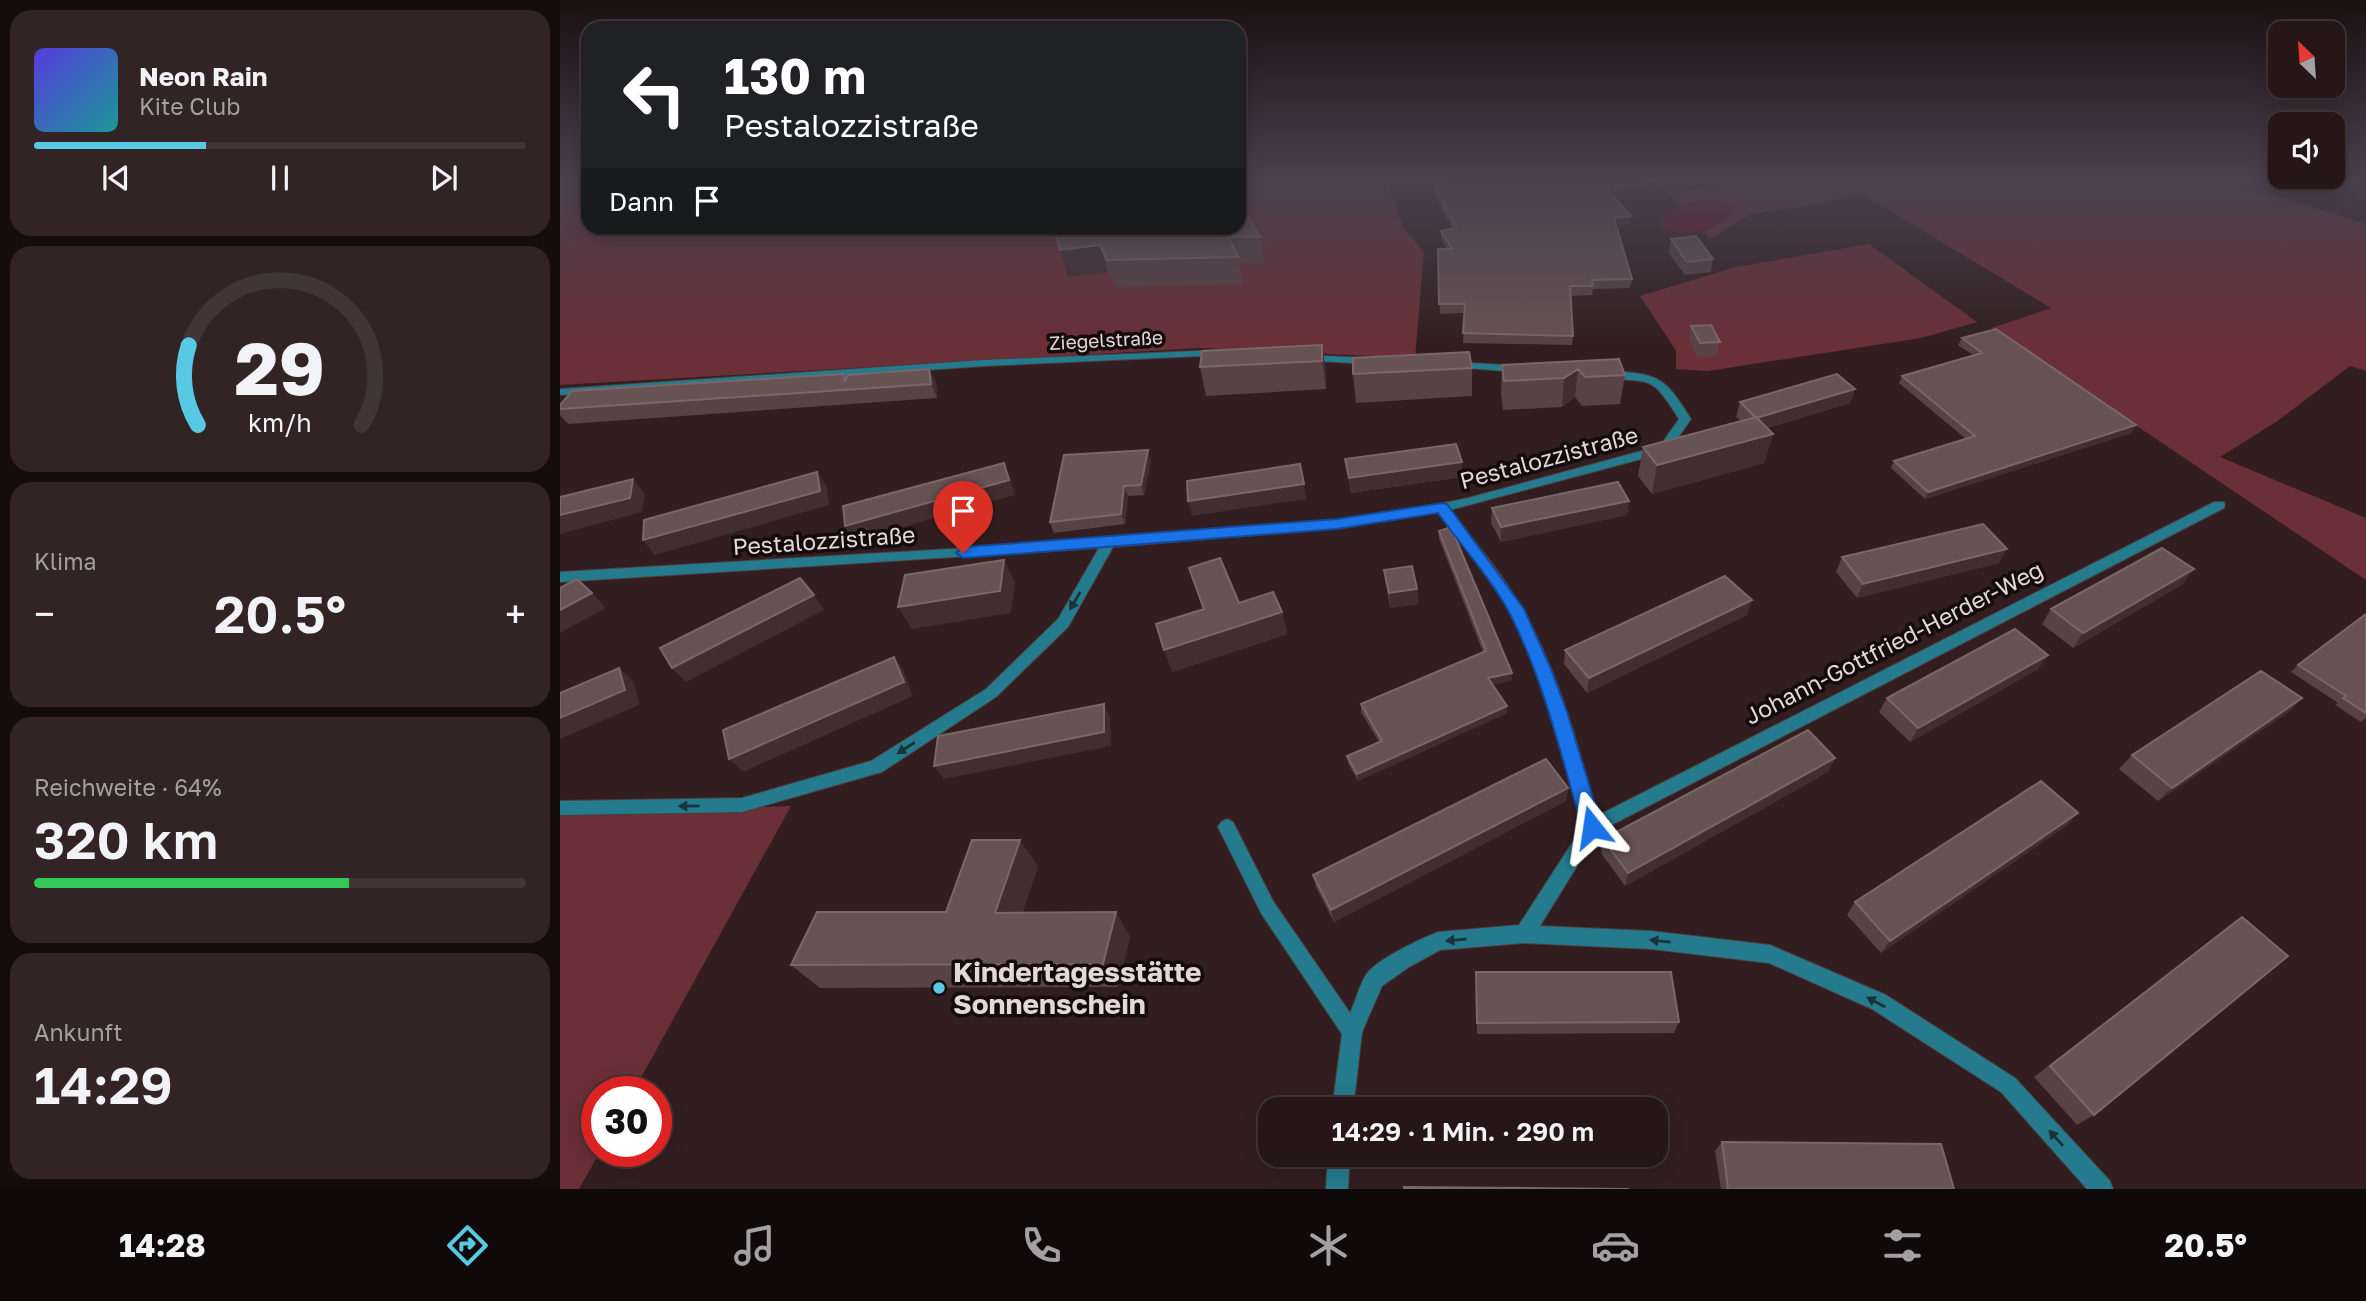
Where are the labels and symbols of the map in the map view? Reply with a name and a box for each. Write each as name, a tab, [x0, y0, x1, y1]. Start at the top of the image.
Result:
north arrow	[2268, 21, 2345, 98]
street label: Ziegelstraße	[1048, 325, 1163, 354]
street label: Pestalozzistraße	[1457, 420, 1641, 494]
pin	[933, 481, 993, 553]
street label: Pestalozzistraße	[732, 520, 916, 560]
street label: Johann-Gottfried-Herder-Weg	[1740, 555, 2047, 730]
one-way arrow	[1069, 591, 1081, 610]
one-way arrow	[896, 742, 915, 755]
position arrow	[1555, 790, 1629, 864]
one-way arrow	[678, 800, 700, 812]
one-way arrow	[1445, 934, 1467, 945]
one-way arrow	[1649, 935, 1671, 946]
place label: Kindertagesstätte Sonnenschein	[953, 955, 1202, 1020]
marker: Kindertagesstätte Sonnenschein	[931, 980, 947, 996]
one-way arrow	[1867, 996, 1886, 1008]
speed limit sign: 30	[581, 1076, 672, 1167]
one-way arrow	[2049, 1130, 2064, 1147]

